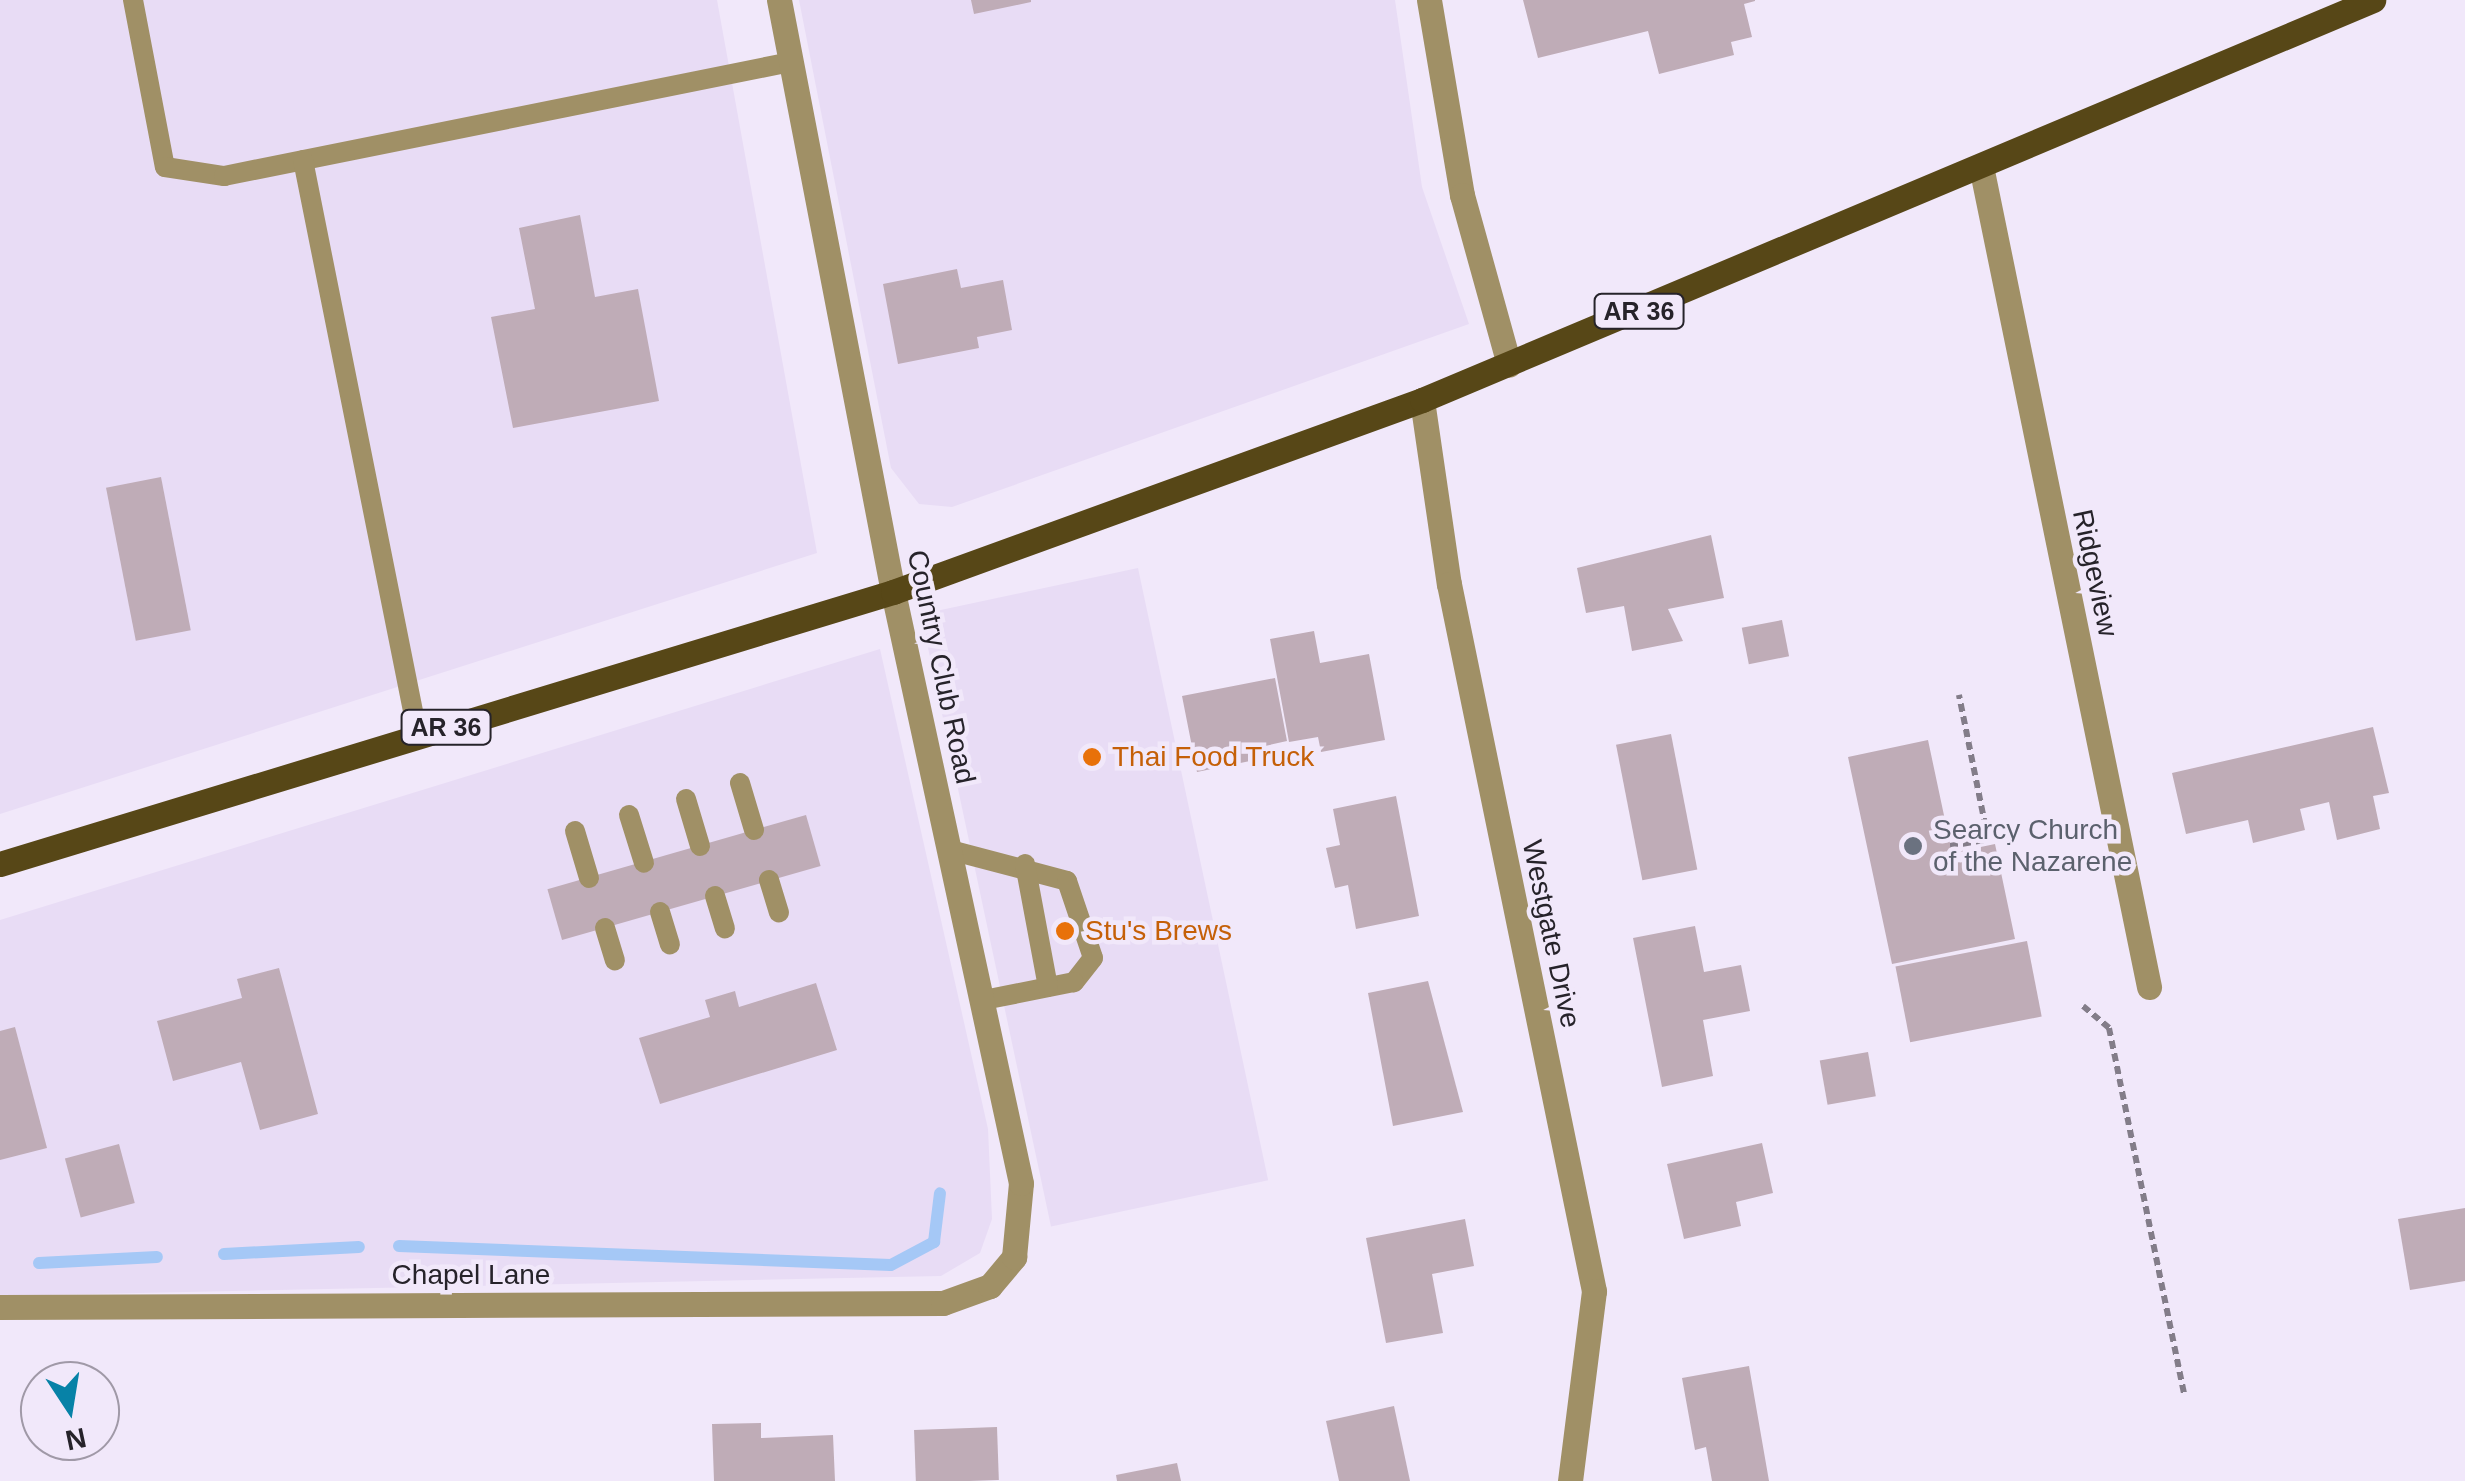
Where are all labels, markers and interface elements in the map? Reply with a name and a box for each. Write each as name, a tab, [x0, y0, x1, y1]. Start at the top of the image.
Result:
road number: AR 36	[1592, 291, 1686, 331]
street label: Ridgeview	[2065, 506, 2125, 640]
street label: Country Club Road	[900, 547, 982, 787]
road number: AR 36	[398, 707, 494, 747]
place label: Thai Food Truck	[1112, 740, 1315, 774]
marker: Thai Food Truck	[1081, 746, 1103, 768]
place label: Searcy Church of the Nazarene	[1933, 813, 2132, 879]
marker: Searcy Church of the Nazarene	[1902, 835, 1924, 857]
street label: Westgate Drive	[1515, 837, 1587, 1031]
place label: Stu's Brews	[1085, 914, 1232, 948]
marker: Stu's Brews	[1054, 920, 1076, 942]
street label: Chapel Lane	[392, 1258, 550, 1292]
north arrow	[20, 1361, 120, 1461]
text: N	[63, 1422, 89, 1456]

